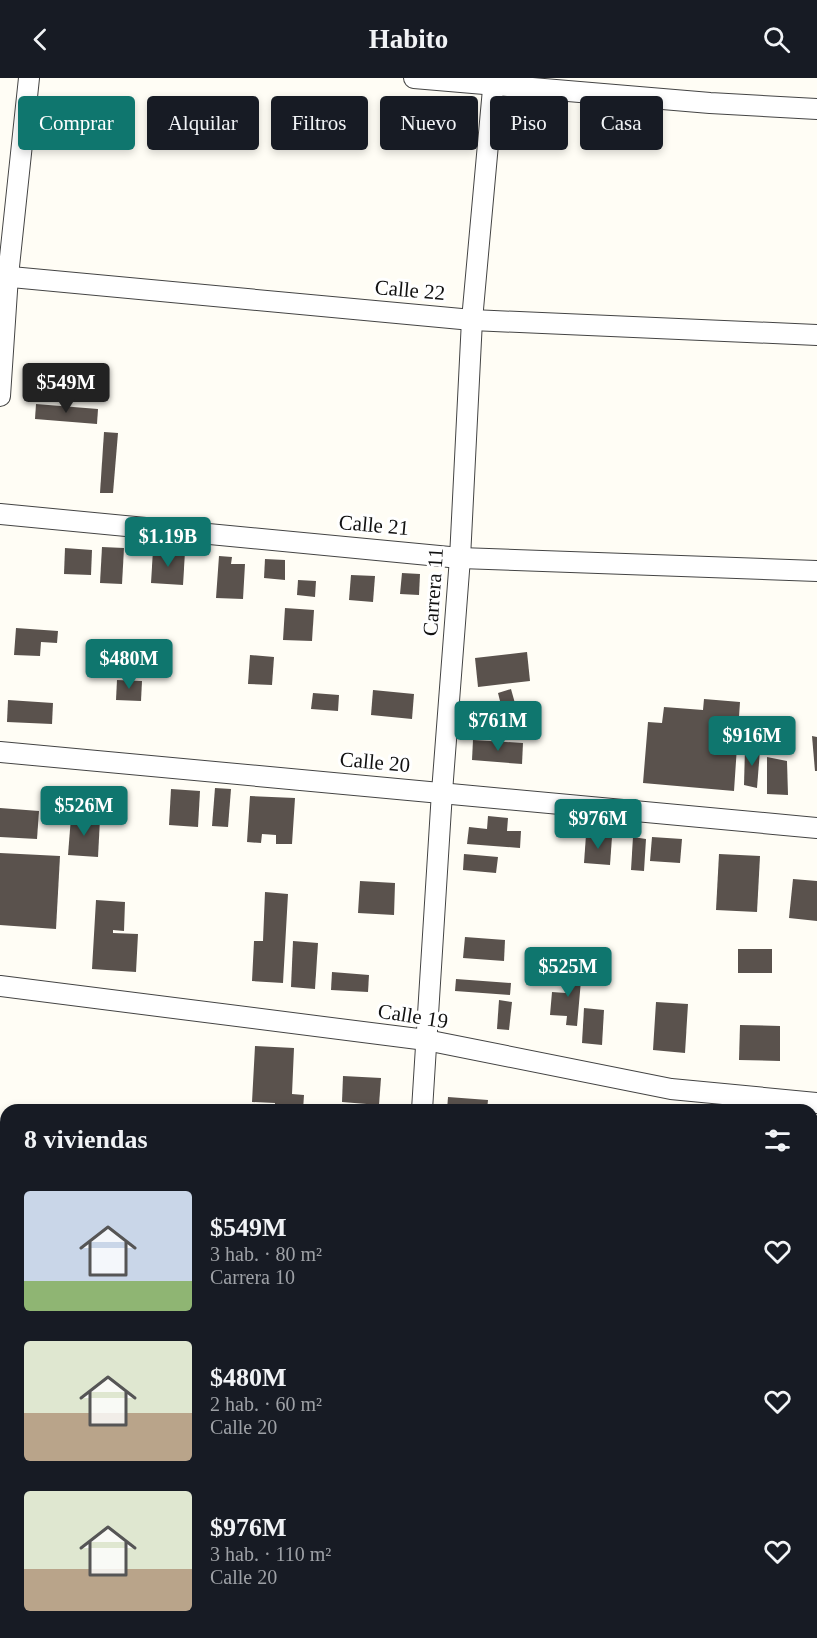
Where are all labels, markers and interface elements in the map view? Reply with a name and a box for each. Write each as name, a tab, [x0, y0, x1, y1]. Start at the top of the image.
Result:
icon: back	[24, 23, 57, 56]
icon: search	[760, 23, 793, 56]
text: Habito	[369, 24, 448, 54]
chip: Comprar	[18, 96, 135, 150]
chip: Alquilar	[147, 96, 259, 150]
chip: Filtros	[271, 96, 368, 150]
chip: Nuevo	[380, 96, 478, 150]
chip: Piso	[490, 96, 568, 150]
chip: Casa	[580, 96, 663, 150]
street label: Calle 22	[374, 275, 446, 305]
pin: $549M	[24, 363, 108, 414]
text: $549M	[37, 371, 95, 393]
street label: Calle 21	[338, 510, 410, 540]
pin: $1.19B	[119, 517, 217, 568]
text: $1.19B	[139, 525, 197, 547]
street label: Carrera 11	[418, 547, 448, 637]
pin: $480M	[87, 639, 171, 690]
text: $480M	[100, 647, 158, 669]
pin: $761M	[456, 701, 540, 752]
text: $761M	[469, 709, 527, 731]
pin: $916M	[710, 716, 794, 767]
text: $916M	[723, 724, 781, 746]
street label: Calle 20	[339, 747, 411, 777]
pin: $526M	[42, 786, 126, 837]
text: $526M	[55, 794, 113, 816]
pin: $976M	[556, 799, 640, 850]
text: $976M	[569, 807, 627, 829]
pin: $525M	[526, 947, 610, 998]
text: $525M	[539, 955, 597, 977]
street label: Calle 19	[376, 999, 450, 1033]
icon: filters	[761, 1124, 794, 1157]
text: 8 viviendas	[24, 1125, 148, 1154]
text: $549M	[210, 1213, 287, 1242]
icon: home	[72, 1215, 144, 1287]
icon: heart	[761, 1235, 794, 1268]
text: 3 hab. · 80 m²	[210, 1243, 322, 1265]
text: Carrera 10	[210, 1266, 295, 1288]
text: $480M	[210, 1363, 287, 1392]
icon: home	[72, 1365, 144, 1437]
icon: heart	[761, 1385, 794, 1418]
text: 2 hab. · 60 m²	[210, 1393, 322, 1415]
text: Calle 20	[210, 1416, 277, 1438]
text: $976M	[210, 1513, 287, 1542]
icon: home	[72, 1515, 144, 1587]
icon: heart	[761, 1535, 794, 1568]
text: 3 hab. · 110 m²	[210, 1543, 331, 1565]
text: Calle 20	[210, 1566, 277, 1588]

